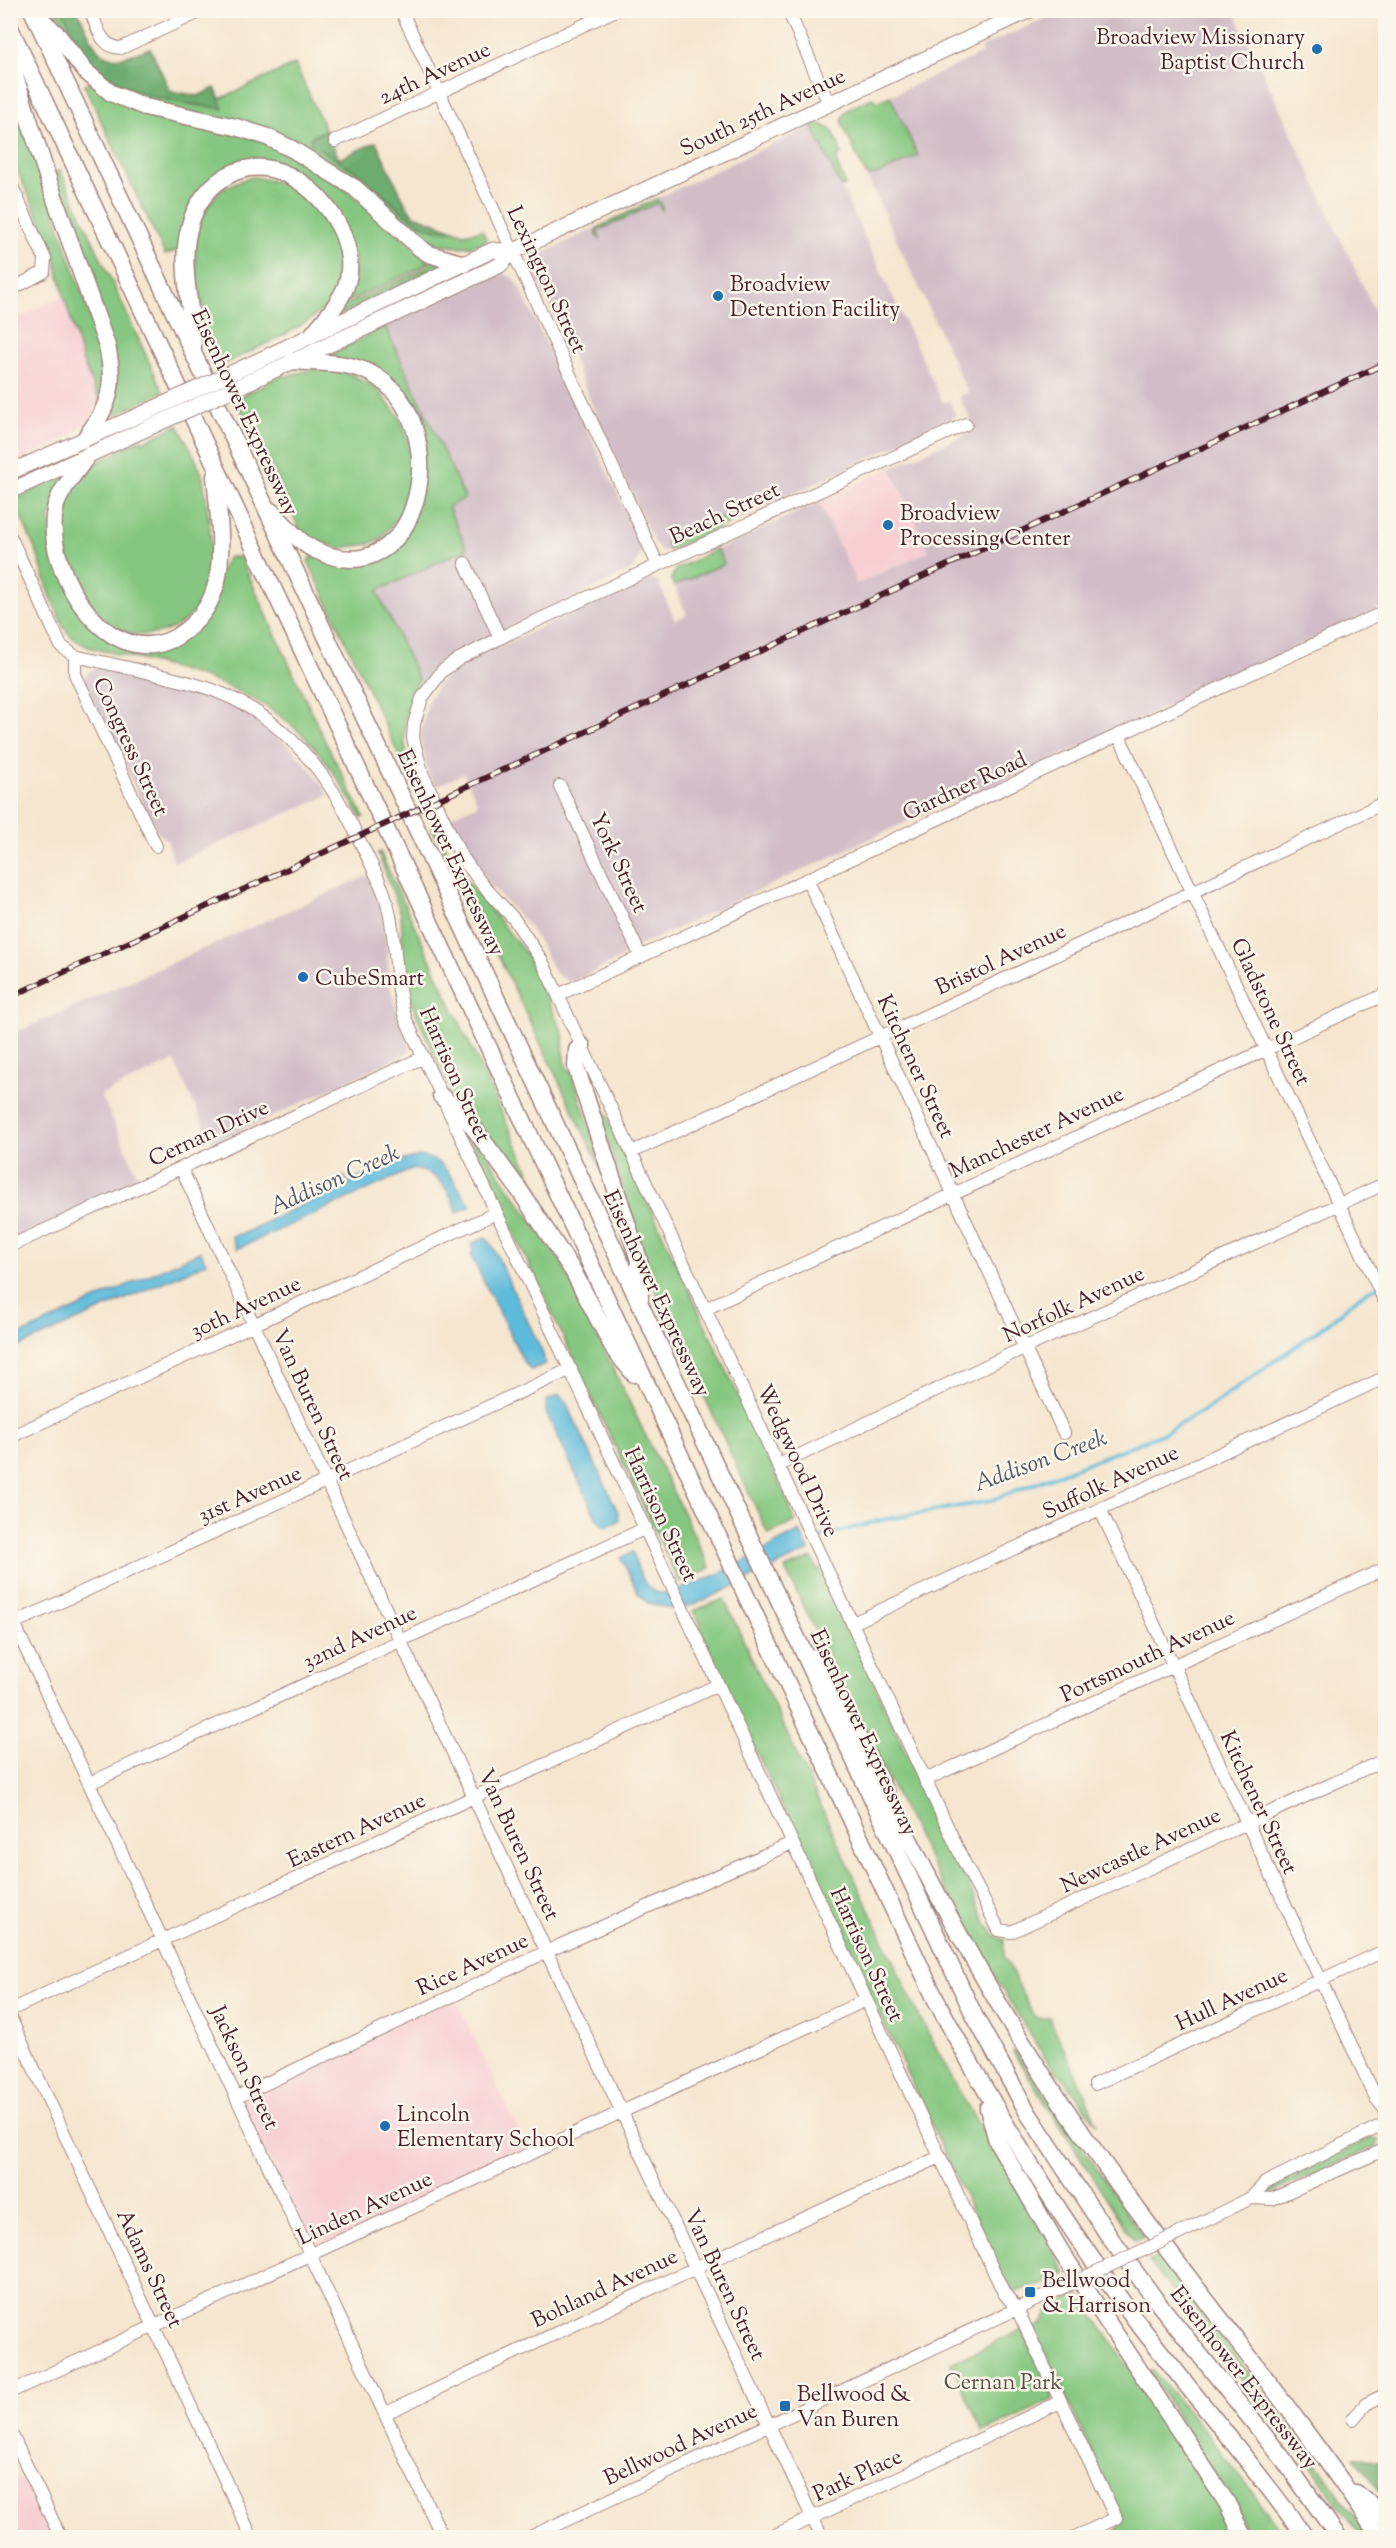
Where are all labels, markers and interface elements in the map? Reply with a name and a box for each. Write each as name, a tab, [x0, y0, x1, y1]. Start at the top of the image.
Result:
place label: Broadview Missionary Baptist Church	[1096, 23, 1305, 80]
street label: 24th Avenue	[374, 35, 496, 115]
marker: Broadview Missionary Baptist Church	[1310, 42, 1324, 56]
street label: South 25th Avenue	[675, 61, 851, 166]
street label: Lexington Street	[497, 201, 594, 360]
place label: Broadview Detention Facility	[730, 270, 900, 327]
marker: Broadview Detention Facility	[711, 289, 725, 303]
street label: Eisenhower Expressway	[181, 305, 305, 522]
street label: Beach Street	[665, 475, 786, 554]
place label: Broadview Processing Center	[900, 499, 1071, 556]
marker: Broadview Processing Center	[881, 518, 895, 532]
street label: Congress Street	[83, 673, 176, 822]
street label: Eisenhower Expressway	[387, 745, 511, 962]
street label: Gardner Road	[898, 745, 1033, 831]
street label: York Street	[580, 808, 655, 919]
street label: Bristol Avenue	[931, 916, 1072, 1005]
street label: Gladstone Street	[1221, 933, 1318, 1092]
place label: CubeSmart	[315, 964, 425, 996]
marker: CubeSmart	[296, 970, 310, 984]
street label: Kitchener Street	[867, 990, 962, 1145]
street label: Harrison Street	[409, 1002, 498, 1148]
street label: Manchester Avenue	[945, 1079, 1130, 1188]
street label: Cernan Drive	[144, 1093, 275, 1177]
water label: Addison Creek	[264, 1137, 406, 1225]
street label: Eisenhower Expressway	[593, 1186, 717, 1403]
street label: Norfolk Avenue	[998, 1259, 1150, 1353]
street label: 30th Avenue	[186, 1269, 307, 1348]
street label: Van Buren Street	[262, 1324, 361, 1487]
street label: Wedgwood Drive	[747, 1380, 846, 1543]
water label: Addison Creek	[969, 1422, 1112, 1502]
street label: Suffolk Avenue	[1038, 1438, 1185, 1529]
street label: Harrison Street	[614, 1443, 705, 1588]
street label: 31st Avenue	[193, 1459, 307, 1533]
street label: 32nd Avenue	[298, 1598, 423, 1679]
street label: Portsmouth Avenue	[1056, 1603, 1241, 1712]
street label: Eisenhower Expressway	[800, 1625, 924, 1842]
street label: Kitchener Street	[1210, 1726, 1305, 1881]
street label: Van Buren Street	[468, 1764, 567, 1927]
street label: Eastern Avenue	[283, 1786, 432, 1878]
street label: Newcastle Avenue	[1056, 1801, 1227, 1903]
street label: Harrison Street	[820, 1883, 911, 2028]
street label: Rice Avenue	[412, 1926, 535, 2006]
street label: Hull Avenue	[1171, 1961, 1294, 2041]
street label: Jackson Street	[200, 2000, 286, 2136]
place label: Lincoln Elementary School	[397, 2100, 574, 2157]
marker: Lincoln Elementary School	[378, 2119, 392, 2133]
street label: Linden Avenue	[292, 2164, 438, 2255]
street label: Van Buren Street	[674, 2204, 773, 2367]
street label: Adams Street	[107, 2205, 190, 2334]
street label: Bohland Avenue	[527, 2242, 684, 2338]
place label: Bellwood & Harrison	[1042, 2266, 1151, 2323]
street label: Eisenhower Expressway	[1161, 2280, 1324, 2477]
marker: Bellwood & Harrison	[1023, 2285, 1037, 2299]
park label: Cernan Park	[944, 2368, 1062, 2400]
place label: Bellwood & Van Buren	[797, 2380, 911, 2437]
street label: Bellwood Avenue	[599, 2396, 764, 2495]
marker: Bellwood & Van Buren	[778, 2399, 792, 2413]
street label: Park Place	[808, 2442, 908, 2511]

